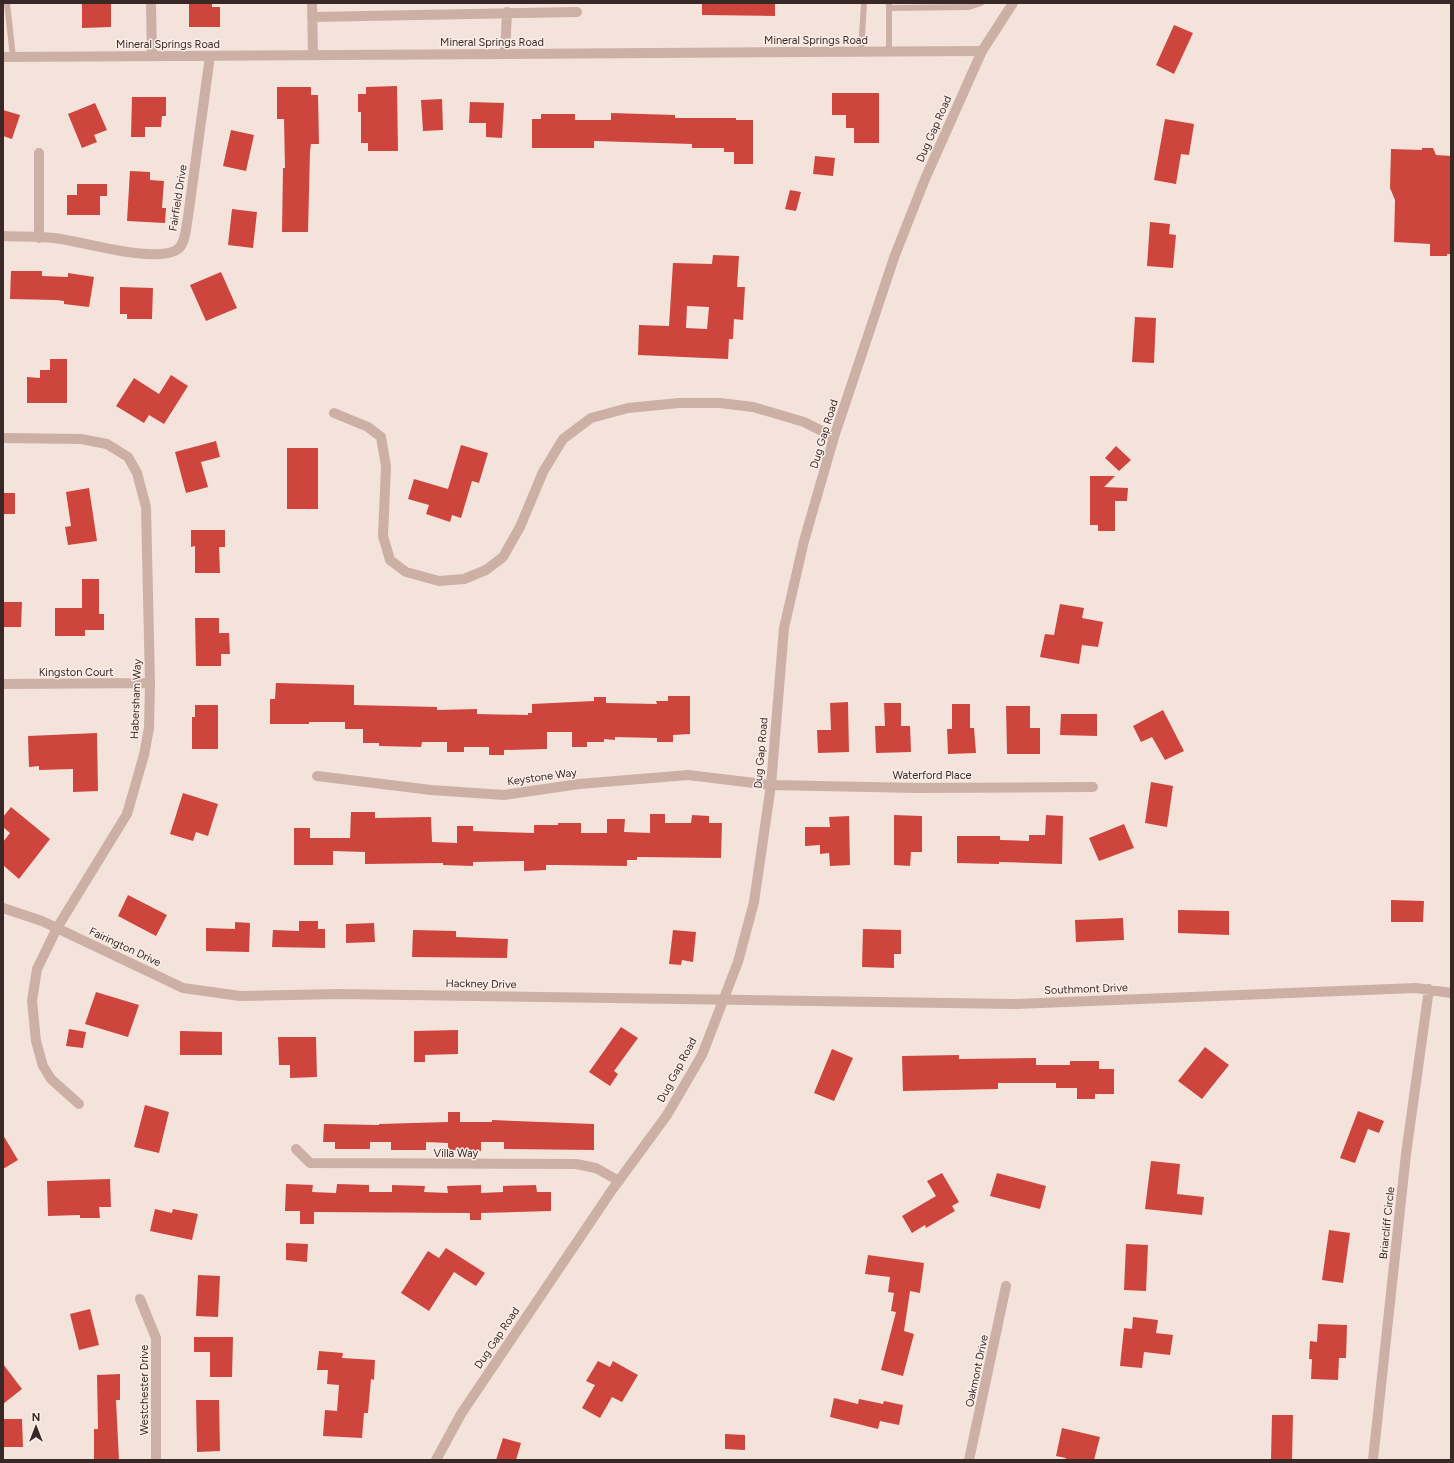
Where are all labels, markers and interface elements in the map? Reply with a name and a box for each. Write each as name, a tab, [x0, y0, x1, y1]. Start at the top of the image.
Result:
street label: Mineral Springs Road	[764, 34, 868, 47]
street label: Mineral Springs Road	[440, 36, 544, 49]
street label: Mineral Springs Road	[116, 38, 220, 51]
street label: Dug Gap Road	[914, 94, 954, 164]
street label: Fairfield Drive	[166, 164, 190, 232]
street label: Dug Gap Road	[807, 398, 841, 470]
street label: Habersham Way	[128, 658, 144, 739]
street label: Kingston Court	[39, 666, 113, 679]
street label: Dug Gap Road	[751, 717, 771, 789]
street label: Keystone Way	[506, 766, 578, 788]
street label: Waterford Place	[892, 769, 972, 782]
street label: Fairington Drive	[87, 925, 163, 969]
street label: Hackney Drive	[445, 977, 517, 991]
street label: Southmont Drive	[1044, 981, 1128, 997]
street label: Dug Gap Road	[655, 1035, 699, 1105]
street label: Villa Way	[434, 1147, 479, 1160]
street label: Briarcliff Circle	[1377, 1186, 1397, 1260]
street label: Dug Gap Road	[472, 1305, 522, 1371]
street label: Oakmont Drive	[963, 1334, 991, 1408]
street label: Westchester Drive	[138, 1345, 151, 1435]
north arrow	[16, 1407, 56, 1447]
text: N	[32, 1411, 40, 1424]

